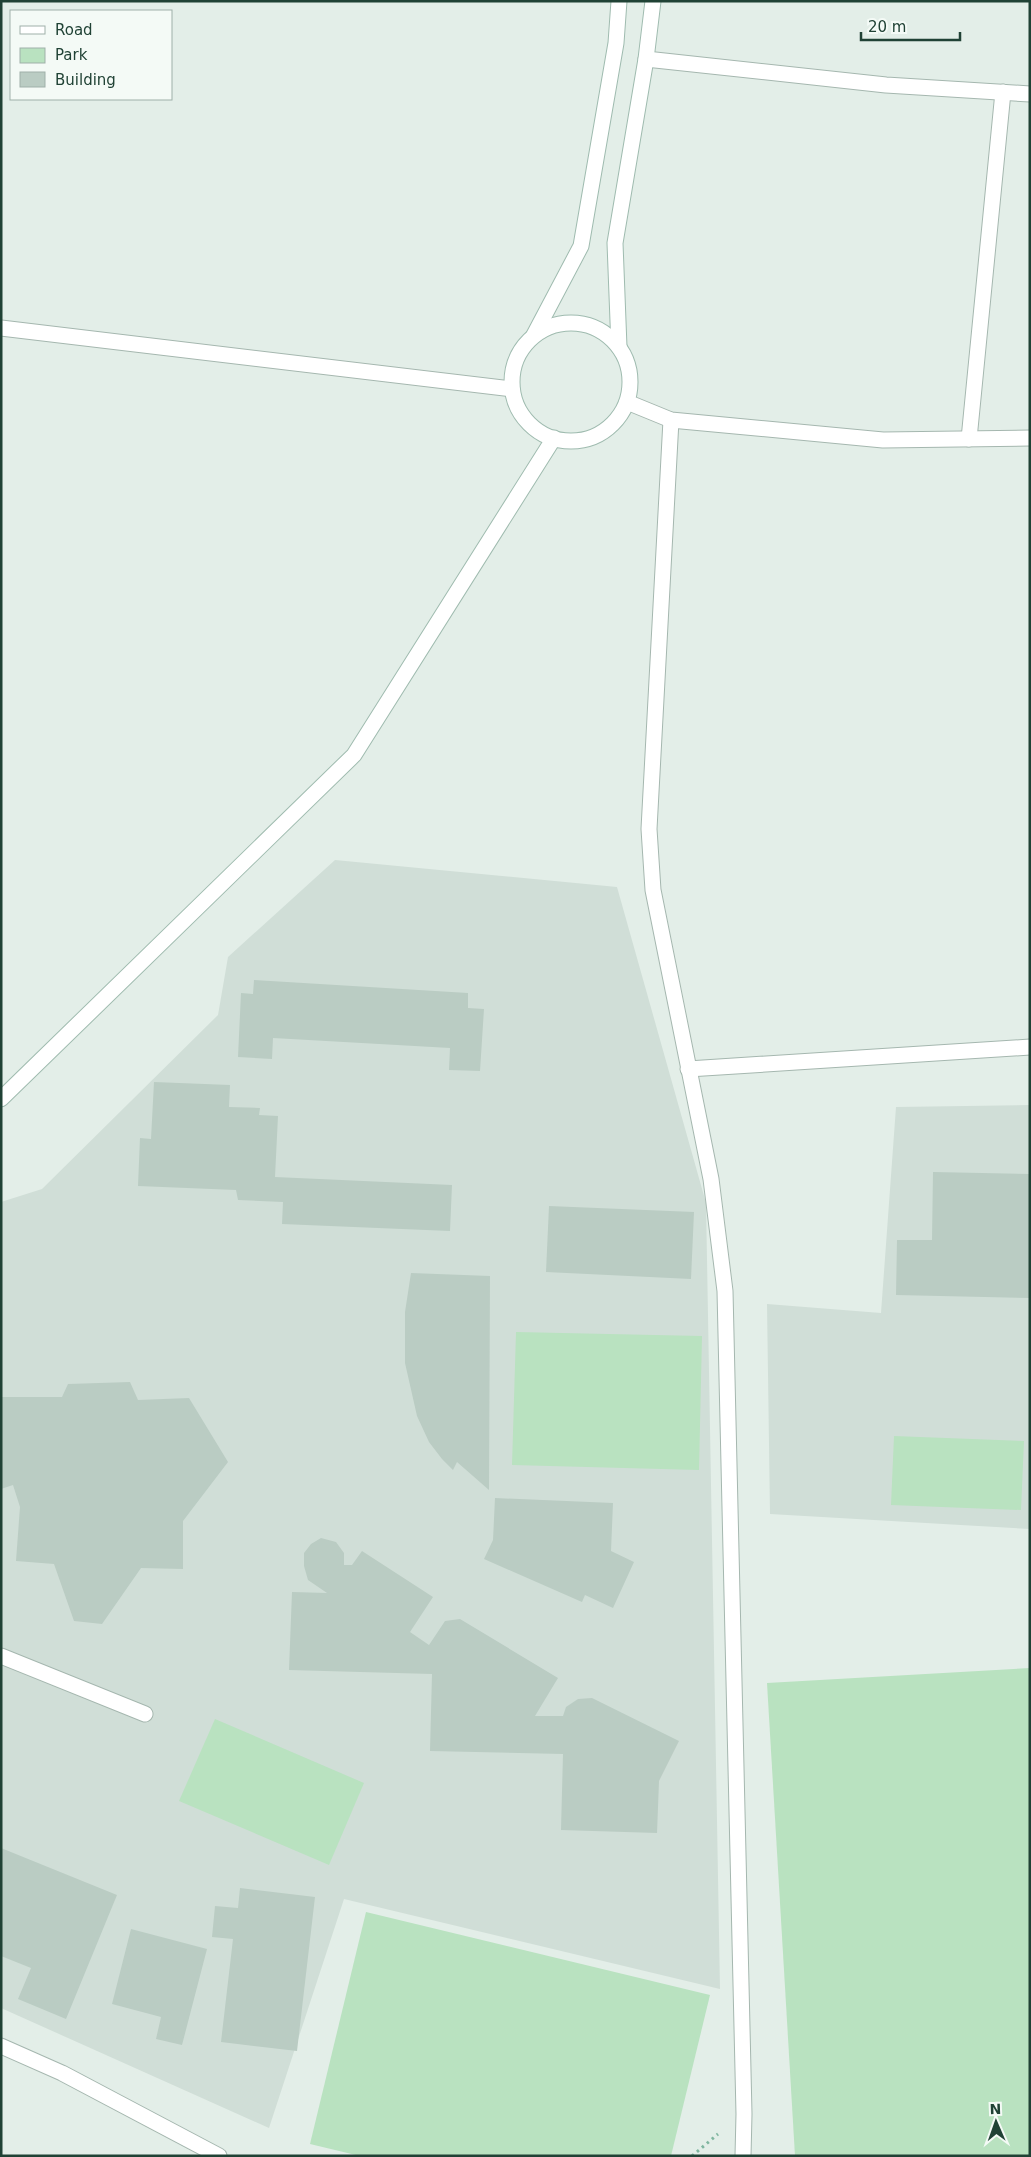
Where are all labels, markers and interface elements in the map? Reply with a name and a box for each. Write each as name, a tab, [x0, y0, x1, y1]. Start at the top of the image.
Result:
legend	[10, 10, 172, 100]
scale bar	[861, 10, 960, 42]
text: 20 m	[868, 18, 906, 36]
text: Road	[55, 21, 93, 39]
text: Park	[55, 46, 88, 64]
text: Building	[55, 71, 116, 89]
north arrow	[971, 2097, 1021, 2147]
text: N	[989, 2101, 1002, 2117]

